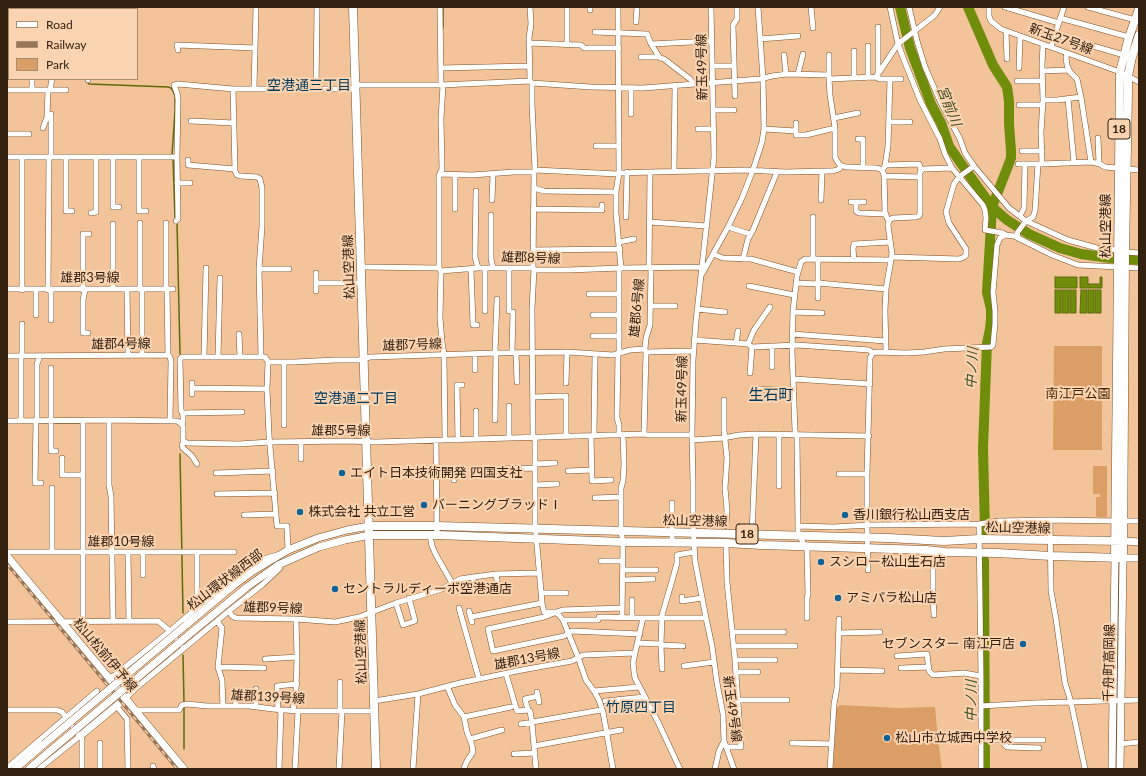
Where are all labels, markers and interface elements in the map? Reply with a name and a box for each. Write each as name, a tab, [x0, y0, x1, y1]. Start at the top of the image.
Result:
legend	[8, 8, 138, 80]
text: Road	[46, 17, 73, 32]
street label: 新玉27号線	[1027, 20, 1095, 58]
street label: 新玉49号線	[694, 33, 710, 101]
text: Railway	[46, 37, 86, 52]
text: Park	[46, 57, 69, 72]
district label: 空港通三丁目	[267, 77, 351, 93]
water label: 宮前川	[933, 83, 965, 129]
road number: 18	[1108, 119, 1130, 139]
street label: 松山空港線	[1098, 194, 1114, 258]
street label: 松山空港線	[340, 234, 358, 300]
street label: 雄郡8号線	[501, 249, 561, 267]
street label: 雄郡3号線	[60, 270, 120, 286]
street label: 雄郡6号線	[627, 278, 647, 338]
street label: 雄郡4号線	[91, 336, 151, 352]
street label: 雄郡7号線	[382, 336, 442, 354]
water label: 中ノ川	[963, 347, 981, 389]
street label: 新玉49号線	[674, 355, 690, 423]
district label: 生石町	[749, 386, 793, 404]
park label: 南江戸公園	[1046, 386, 1110, 402]
district label: 空港通二丁目	[314, 390, 398, 406]
street label: 雄郡5号線	[311, 423, 371, 439]
place label: エイト日本技術開発 四国支社	[350, 465, 522, 481]
marker: エイト日本技術開発 四国支社	[337, 468, 347, 478]
place label: バーニングブラッドⅠ	[432, 497, 562, 513]
marker: バーニングブラッドⅠ	[419, 500, 429, 510]
place label: 株式会社 共立工営	[308, 504, 415, 520]
marker: 株式会社 共立工営	[295, 507, 305, 517]
place label: 香川銀行松山西支店	[853, 507, 970, 523]
marker: 香川銀行松山西支店	[840, 510, 850, 520]
street label: 松山空港線	[662, 513, 728, 529]
street label: 松山空港線	[985, 520, 1051, 536]
road number: 18	[736, 524, 758, 544]
street label: 雄郡10号線	[87, 534, 155, 550]
street label: 松山環状線西部	[184, 546, 266, 614]
place label: スシロー松山生石店	[829, 554, 946, 570]
marker: スシロー松山生石店	[816, 557, 826, 567]
place label: セントラルディーボ空港通店	[343, 581, 512, 597]
marker: セントラルディーボ空港通店	[330, 584, 340, 594]
place label: アミパラ松山店	[846, 590, 937, 606]
marker: アミパラ松山店	[833, 593, 843, 603]
street label: 雄郡9号線	[243, 599, 303, 617]
street label: 松山松前伊予線	[70, 615, 140, 695]
street label: 松山空港線	[352, 619, 370, 685]
street label: 千舟町高岡線	[1101, 624, 1117, 702]
place label: セブンスター 南江戸店	[882, 636, 1015, 652]
marker: セブンスター 南江戸店	[1018, 639, 1028, 649]
street label: 雄郡13号線	[493, 645, 561, 673]
street label: 新玉49号線	[720, 675, 744, 743]
water label: 中ノ川	[963, 680, 979, 722]
street label: 雄郡139号線	[230, 687, 306, 707]
district label: 竹原四丁目	[606, 699, 676, 715]
place label: 松山市立城西中学校	[895, 730, 1012, 746]
marker: 松山市立城西中学校	[882, 733, 892, 743]

